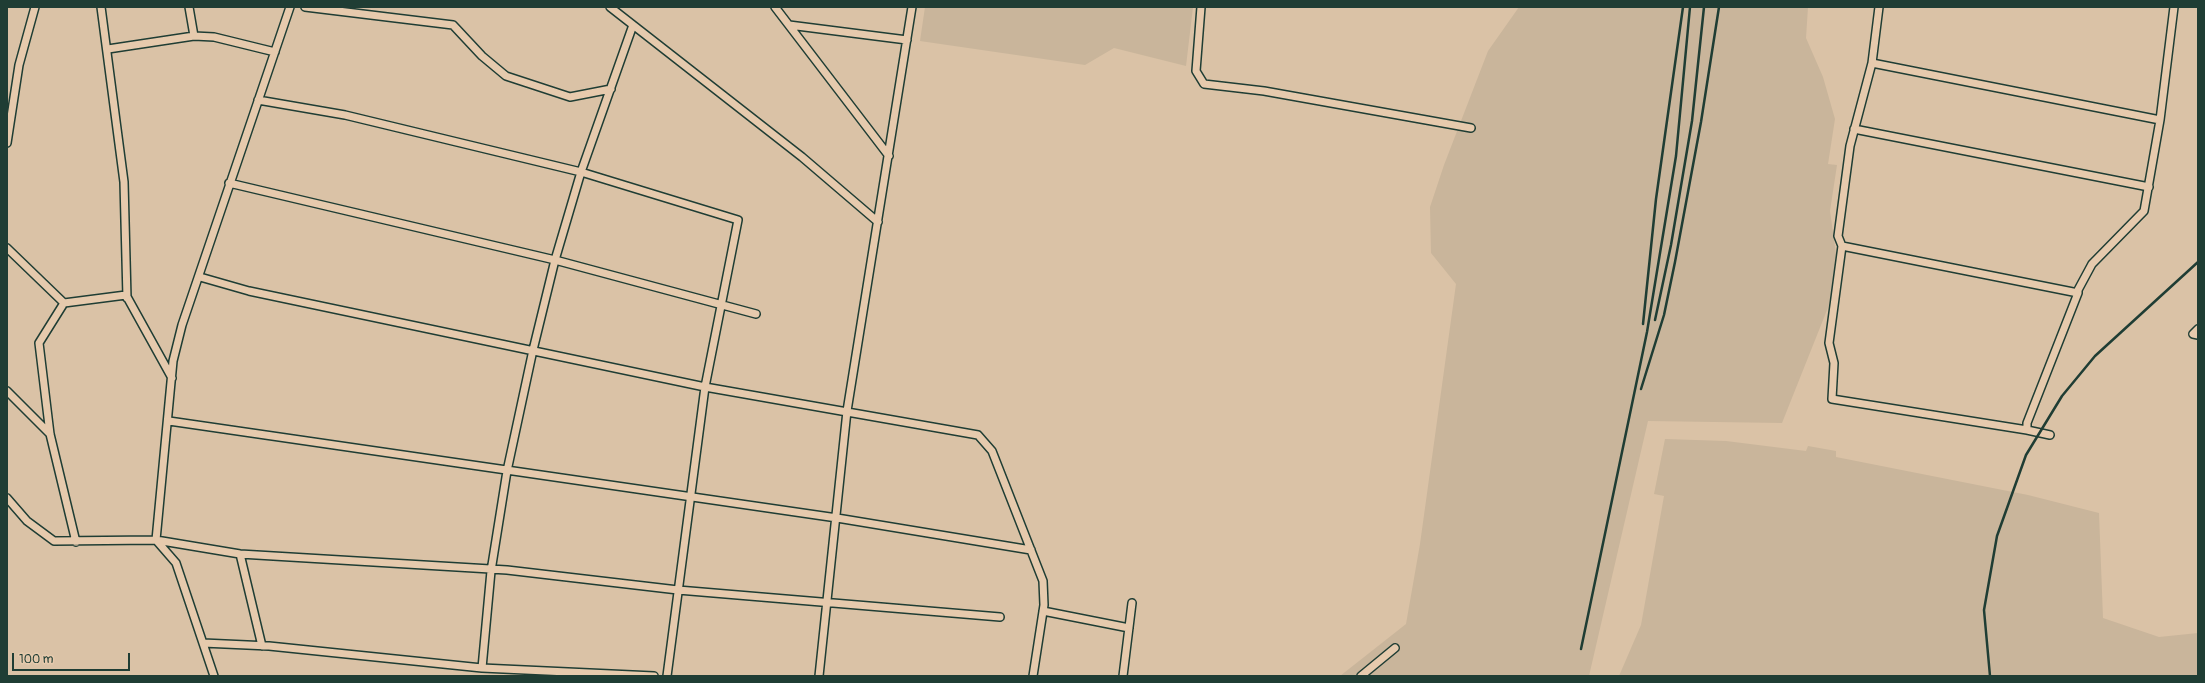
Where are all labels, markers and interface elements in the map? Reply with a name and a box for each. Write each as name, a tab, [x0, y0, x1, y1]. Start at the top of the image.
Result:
scale bar	[14, 645, 132, 671]
text: 100 m	[19, 652, 53, 667]

